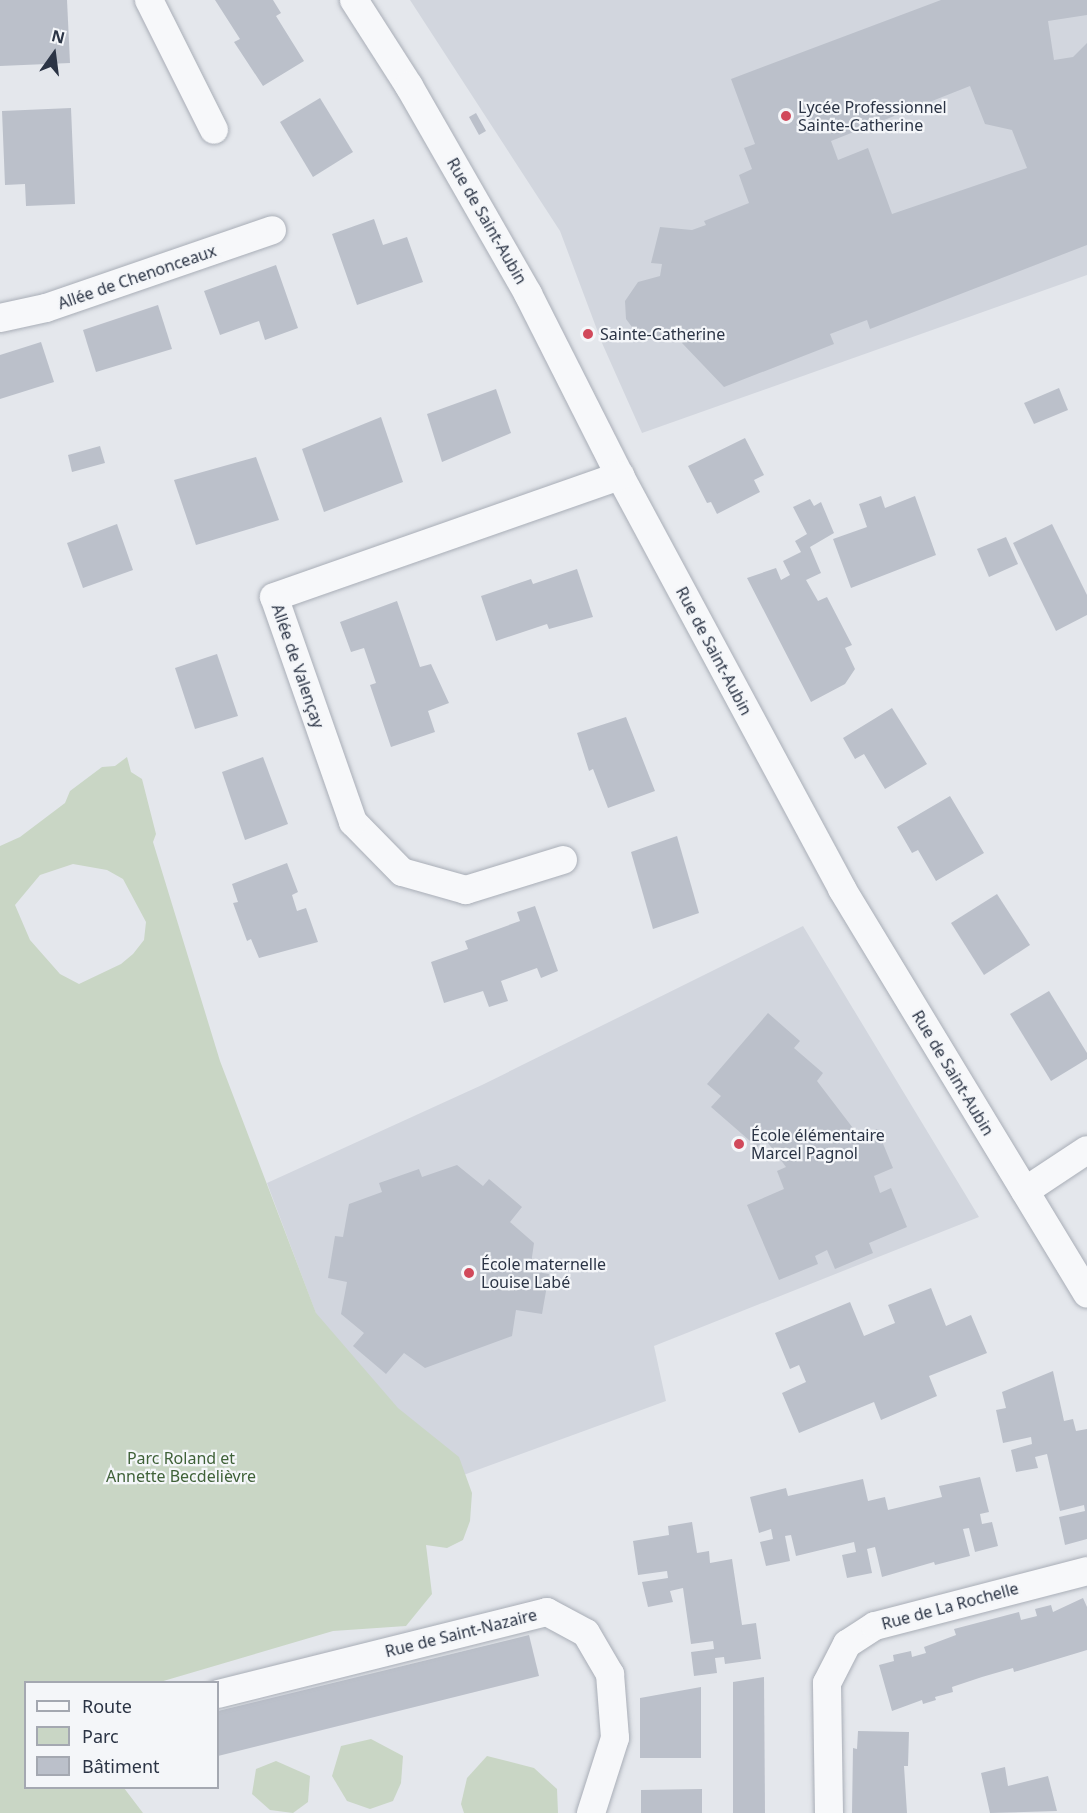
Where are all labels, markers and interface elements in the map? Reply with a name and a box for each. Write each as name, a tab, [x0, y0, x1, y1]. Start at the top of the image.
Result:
north arrow	[24, 24, 84, 84]
text: N	[49, 24, 67, 49]
place label: Lycée Professionnel Sainte-Catherine	[798, 97, 947, 135]
marker: Lycée Professionnel Sainte-Catherine	[779, 109, 793, 123]
street label: Rue de Saint-Aubin	[443, 154, 531, 288]
street label: Allée de Chenonceaux	[55, 241, 219, 313]
place label: Sainte-Catherine	[600, 324, 725, 344]
marker: Sainte-Catherine	[581, 327, 595, 341]
street label: Rue de Saint-Aubin	[672, 583, 756, 719]
street label: Allée de Valençay	[268, 601, 328, 731]
street label: Rue de Saint-Aubin	[908, 1007, 998, 1139]
place label: École élémentaire Marcel Pagnol	[751, 1125, 885, 1163]
marker: École élémentaire Marcel Pagnol	[732, 1137, 746, 1151]
place label: École maternelle Louise Labé	[481, 1254, 606, 1292]
marker: École maternelle Louise Labé	[462, 1266, 476, 1280]
park label: Parc Roland et Annette Becdelièvre	[106, 1448, 256, 1486]
street label: Rue de La Rochelle	[879, 1578, 1021, 1634]
street label: Rue de Saint-Nazaire	[383, 1605, 539, 1661]
legend	[24, 1681, 219, 1789]
text: Route	[82, 1694, 132, 1718]
text: Parc	[82, 1724, 119, 1748]
text: Bâtiment	[82, 1754, 160, 1778]

